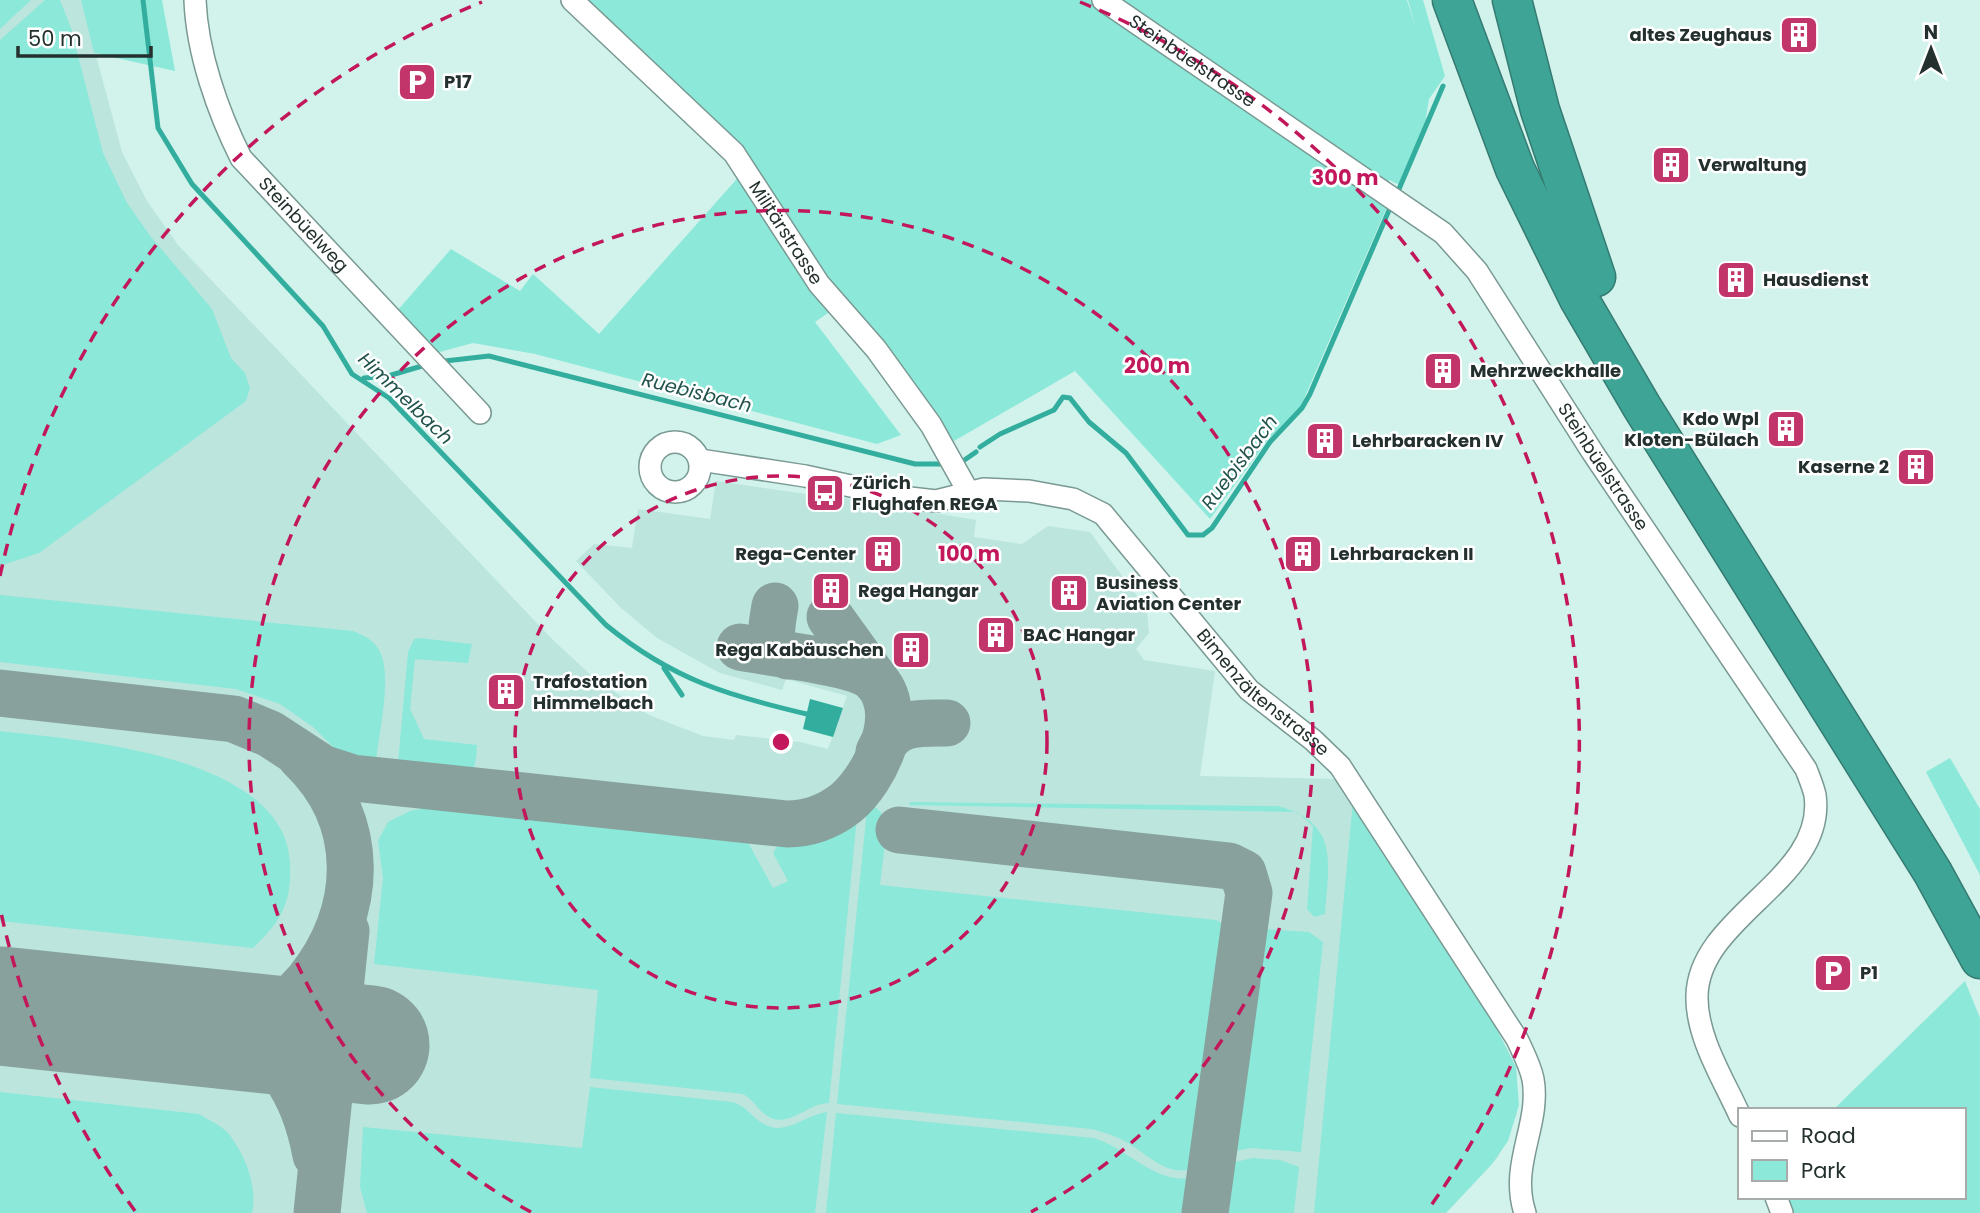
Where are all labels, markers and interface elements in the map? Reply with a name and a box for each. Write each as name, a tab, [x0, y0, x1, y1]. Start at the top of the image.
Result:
street label: Steinbüelstrasse	[1124, 8, 1261, 113]
scale bar	[18, 14, 150, 58]
building icon: altes Zeughaus	[1778, 14, 1820, 56]
north arrow	[1896, 14, 1966, 84]
text: N	[1924, 19, 1938, 46]
place label: altes Zeughaus	[1630, 22, 1772, 47]
text: 50 m	[28, 24, 82, 53]
parking icon: P17	[396, 61, 438, 103]
place label: P17	[444, 69, 472, 94]
building icon: Verwaltung	[1650, 144, 1692, 186]
place label: Verwaltung	[1698, 152, 1807, 177]
text: 300 m	[1312, 163, 1378, 192]
street label: Steinbüelweg	[253, 171, 355, 277]
street label: Militärstrasse	[743, 176, 829, 289]
building icon: Hausdienst	[1715, 259, 1757, 301]
place label: Hausdienst	[1763, 267, 1869, 292]
water label: Himmelbach	[352, 346, 459, 451]
building icon: Mehrzweckhalle	[1422, 350, 1464, 392]
text: 200 m	[1124, 351, 1190, 380]
place label: Mehrzweckhalle	[1470, 358, 1621, 383]
water label: Ruebisbach	[639, 366, 755, 419]
street label: Steinbüelstrasse	[1552, 398, 1655, 535]
place label: Kdo Wpl Kloten-Bülach	[1624, 406, 1759, 452]
building icon: Kdo Wpl Kloten-Bülach	[1765, 408, 1807, 450]
water label: Ruebisbach	[1195, 409, 1284, 515]
building icon: Lehrbaracken IV	[1304, 420, 1346, 462]
place label: Lehrbaracken IV	[1352, 428, 1503, 453]
building icon: Kaserne 2	[1895, 446, 1937, 488]
place label: Kaserne 2	[1798, 454, 1889, 479]
place label: Zürich Flughafen REGA	[852, 470, 998, 516]
bus stop icon: Zürich Flughafen REGA	[804, 472, 846, 514]
building icon: Rega-Center	[862, 533, 904, 575]
building icon: Lehrbaracken II	[1282, 533, 1324, 575]
text: 100 m	[938, 539, 1000, 568]
place label: Rega-Center	[735, 541, 856, 566]
place label: Lehrbaracken II	[1330, 541, 1474, 566]
building icon: Rega Hangar	[810, 570, 852, 612]
place label: Business Aviation Center	[1096, 570, 1241, 616]
building icon: Business Aviation Center	[1048, 572, 1090, 614]
place label: Rega Hangar	[858, 578, 979, 603]
building icon: BAC Hangar	[975, 614, 1017, 656]
place label: BAC Hangar	[1023, 622, 1136, 647]
street label: Bimenzältenstrasse	[1191, 623, 1335, 761]
building icon: Rega Kabäuschen	[890, 629, 932, 671]
place label: Rega Kabäuschen	[715, 637, 884, 662]
place label: Trafostation Himmelbach	[533, 669, 653, 715]
building icon: Trafostation Himmelbach	[485, 671, 527, 713]
centre of rings	[769, 730, 793, 754]
parking icon: P1	[1812, 952, 1854, 994]
place label: P1	[1860, 960, 1878, 985]
legend	[1738, 1108, 1966, 1199]
text: Road	[1801, 1121, 1856, 1150]
text: Park	[1801, 1156, 1846, 1185]

